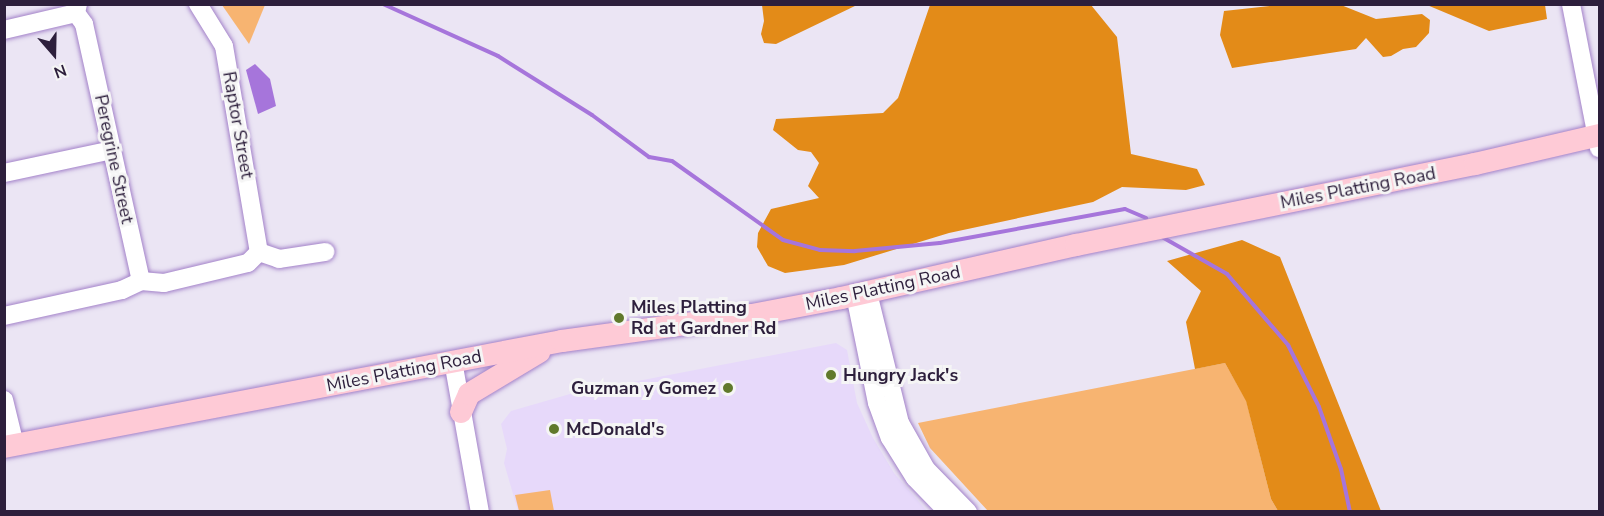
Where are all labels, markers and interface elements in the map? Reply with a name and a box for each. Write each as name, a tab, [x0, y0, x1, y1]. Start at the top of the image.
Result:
north arrow	[24, 24, 84, 84]
text: N	[51, 59, 70, 83]
street label: Raptor Street	[218, 70, 258, 180]
street label: Peregrine Street	[90, 93, 138, 225]
street label: Miles Platting Road	[1279, 162, 1437, 214]
street label: Miles Platting Road	[804, 261, 962, 315]
place label: Miles Platting Rd at Gardner Rd	[631, 297, 776, 340]
marker: Miles Platting Rd at Gardner Rd	[612, 311, 626, 325]
street label: Miles Platting Road	[325, 345, 483, 397]
place label: Hungry Jack's	[843, 364, 958, 386]
marker: Hungry Jack's	[824, 368, 838, 382]
place label: Guzman y Gomez	[571, 377, 716, 399]
marker: Guzman y Gomez	[721, 381, 735, 395]
place label: McDonald's	[566, 418, 664, 440]
marker: McDonald's	[547, 422, 561, 436]

